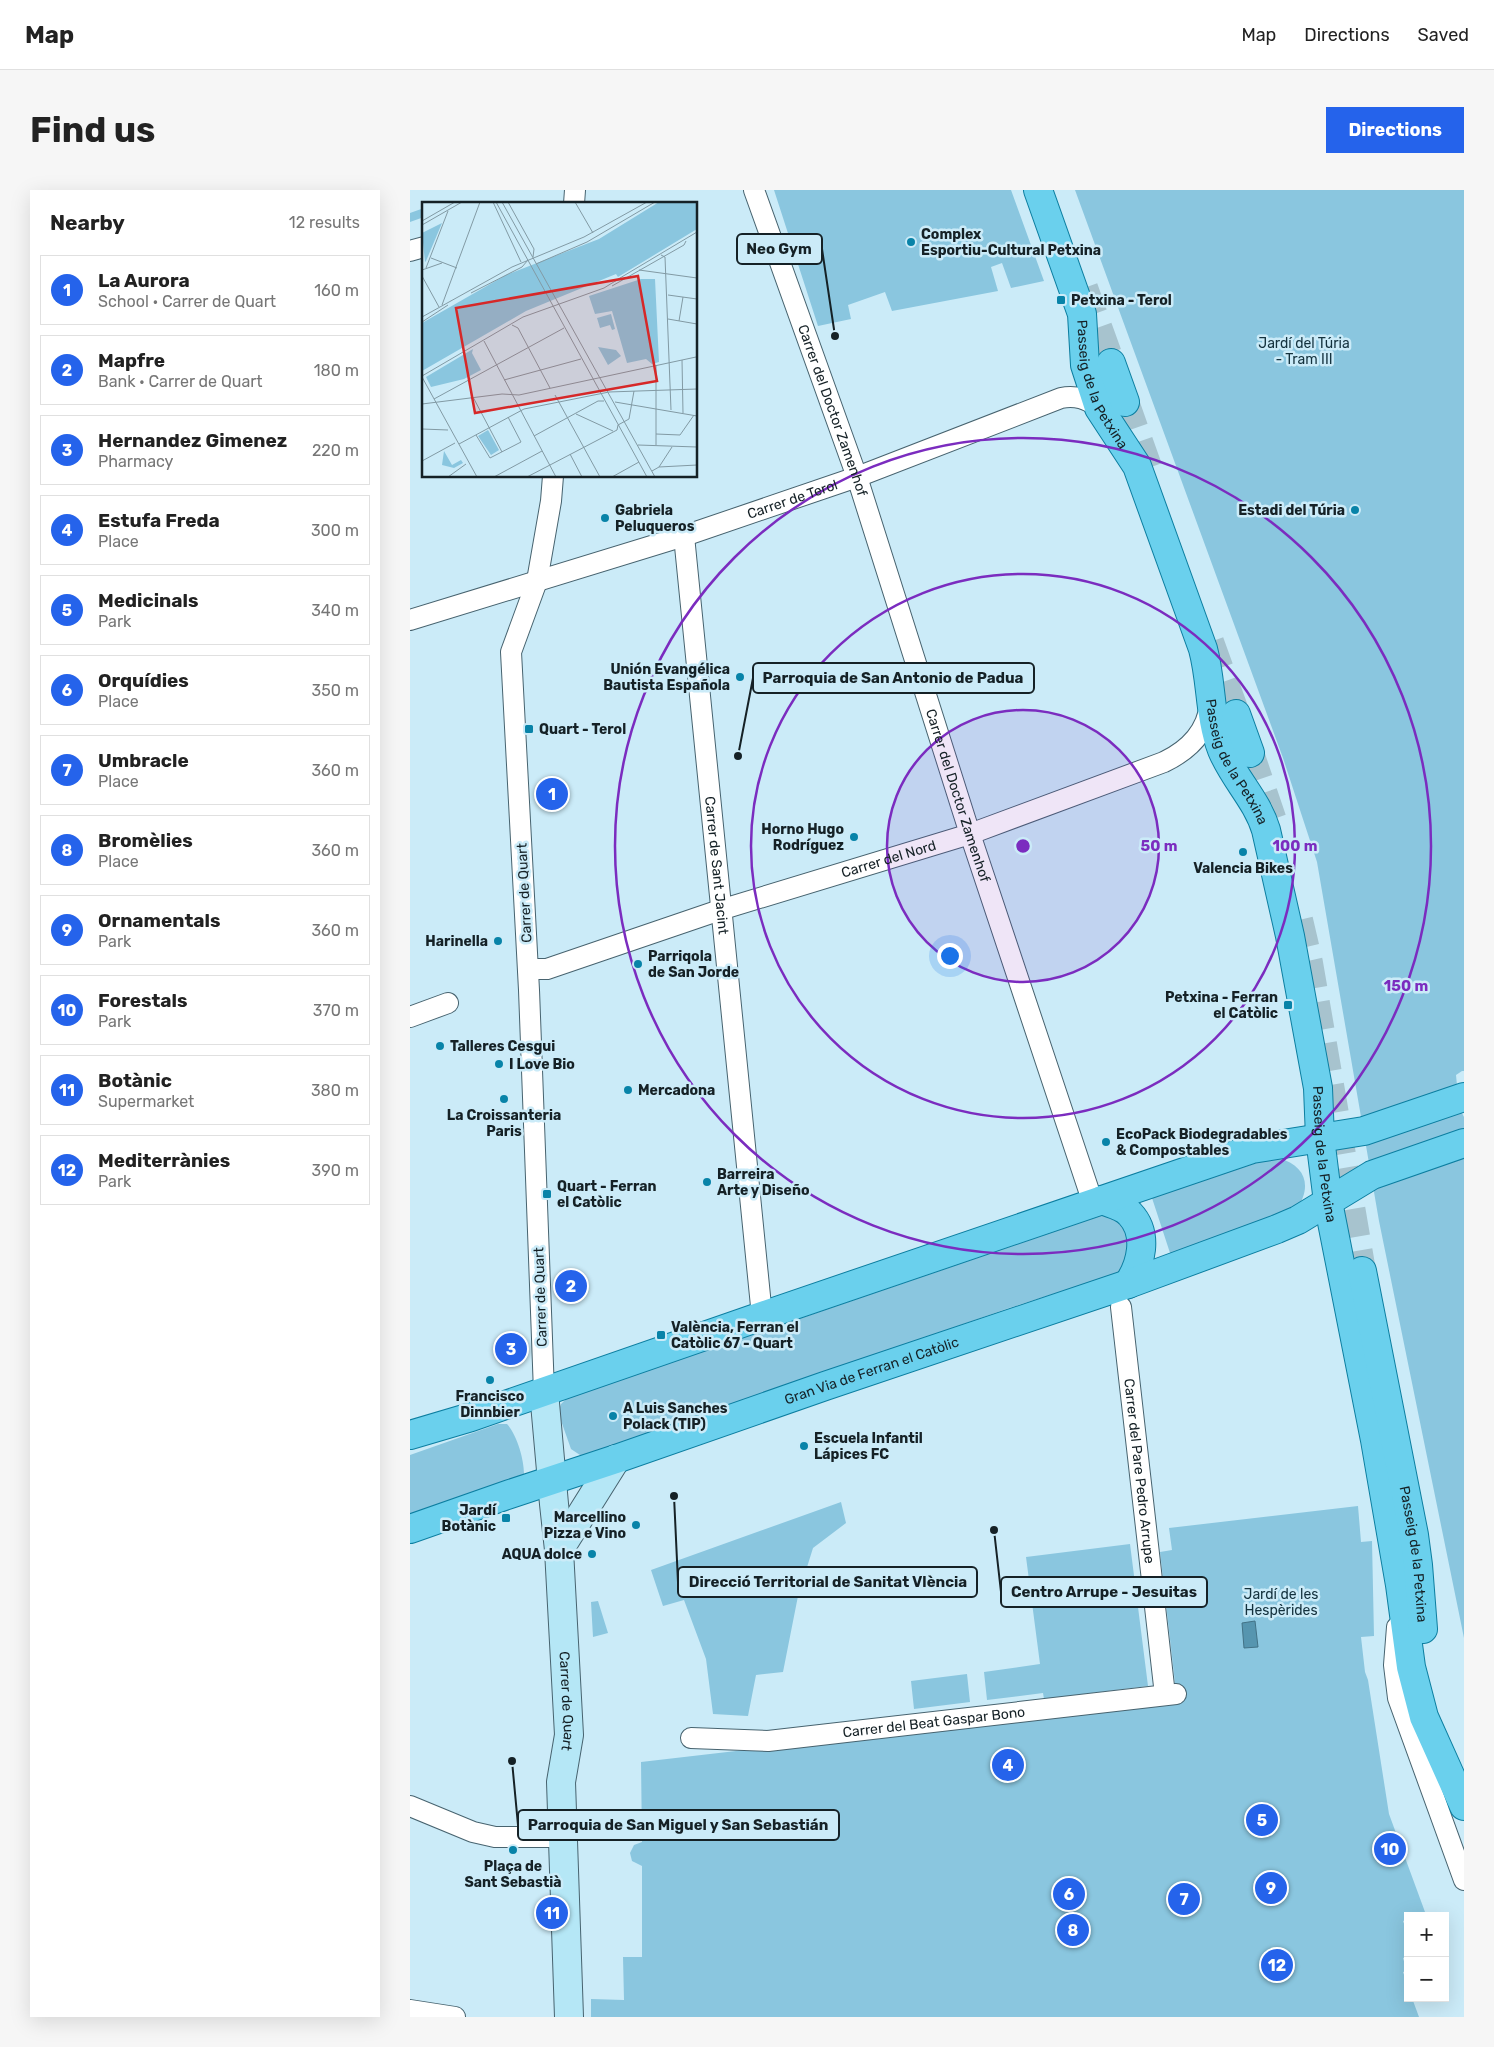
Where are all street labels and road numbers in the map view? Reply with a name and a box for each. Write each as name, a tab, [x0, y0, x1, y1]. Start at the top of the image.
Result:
street label: Passeig de la Petxina	[1073, 319, 1131, 452]
street label: Carrer del Doctor Zamenhof	[794, 322, 871, 499]
street label: Carrer de Terol	[745, 476, 840, 523]
street label: Passeig de la Petxina	[1202, 698, 1271, 827]
street label: Carrer del Doctor Zamenhof	[922, 707, 994, 885]
street label: Carrer de Sant Jacint	[701, 795, 732, 936]
street label: Carrer del Nord	[839, 837, 938, 882]
street label: Carrer de Quart	[513, 842, 536, 943]
street label: Passeig de la Petxina	[1309, 1085, 1340, 1224]
street label: Carrer de Quart	[530, 1246, 551, 1347]
street label: Gran Via de Ferran el Catòlic	[782, 1333, 961, 1409]
street label: Carrer del Pare Pedro Arrupe	[1120, 1378, 1158, 1565]
street label: Passeig de la Petxina	[1396, 1485, 1430, 1623]
street label: Carrer de Quart	[555, 1651, 577, 1753]
street label: Carrer del Beat Gaspar Bono	[842, 1703, 1026, 1741]

